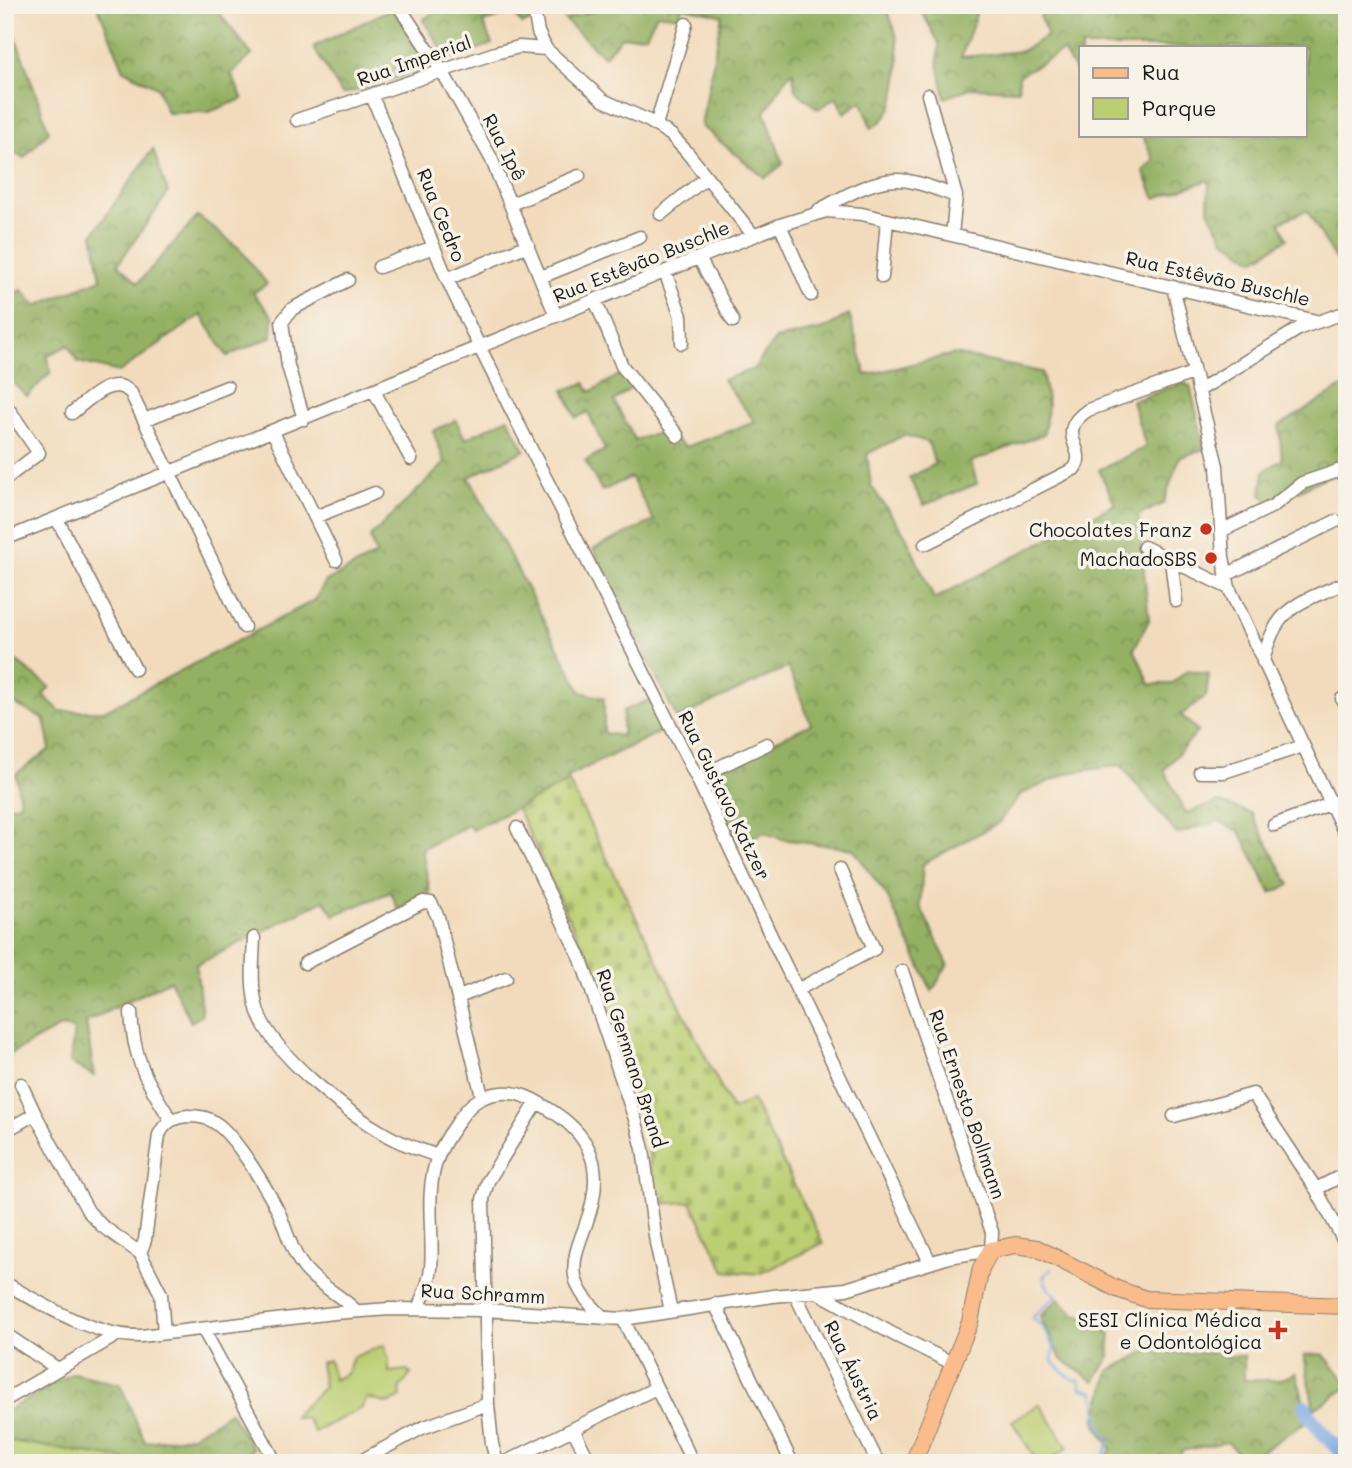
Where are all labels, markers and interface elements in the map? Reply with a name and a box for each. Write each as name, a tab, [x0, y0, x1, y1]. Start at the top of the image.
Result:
street label: Rua Imperial	[353, 29, 475, 91]
legend	[1079, 46, 1306, 136]
text: Rua	[1142, 58, 1180, 85]
text: Parque	[1142, 94, 1216, 121]
street label: Rua Ipê	[477, 109, 533, 185]
street label: Rua Cedro	[412, 165, 472, 265]
street label: Rua Estêvão Buschle	[549, 214, 733, 308]
street label: Rua Estêvão Buschle	[1123, 245, 1313, 311]
place label: Chocolates Franz	[1029, 517, 1192, 542]
marker: Chocolates Franz	[1198, 521, 1214, 537]
place label: MachadoSBS	[1080, 546, 1197, 571]
marker: MachadoSBS	[1203, 550, 1219, 566]
street label: Rua Gustavo Katzer	[673, 706, 777, 884]
street label: Rua Germano Brand	[591, 965, 673, 1151]
street label: Rua Ernesto Bollmann	[924, 1006, 1012, 1202]
street label: Rua Schramm	[420, 1277, 546, 1309]
place label: SESI Clínica Médica e Odontológica	[1078, 1307, 1262, 1354]
street label: Rua Áustria	[819, 1316, 889, 1424]
marker: SESI Clínica Médica e Odontológica	[1268, 1320, 1288, 1340]

